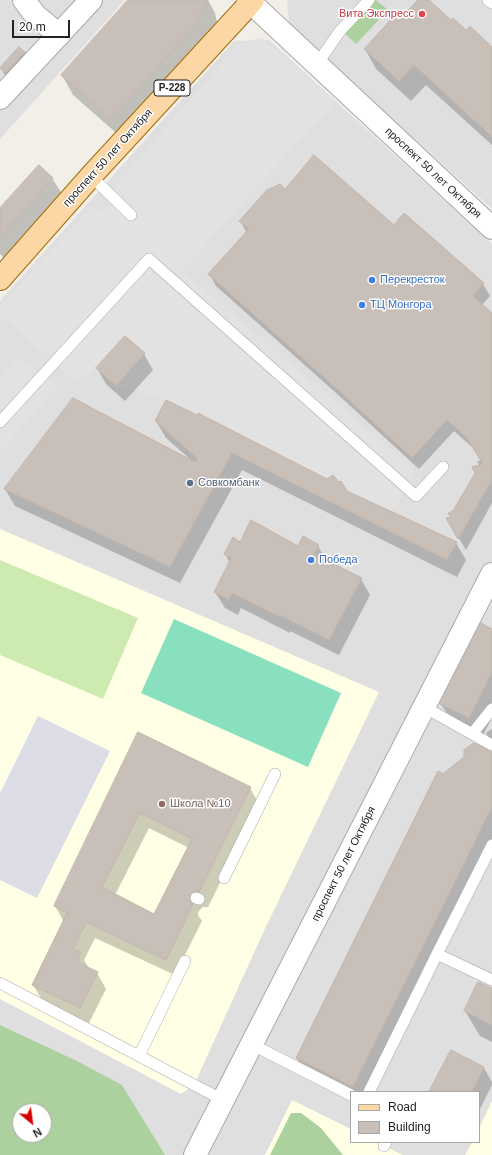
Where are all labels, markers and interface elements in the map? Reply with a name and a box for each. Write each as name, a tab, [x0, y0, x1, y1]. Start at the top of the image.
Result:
place label: Вита Экспресс	[339, 7, 414, 21]
marker: Вита Экспресс	[417, 9, 427, 19]
scale bar	[14, 12, 72, 38]
text: 20 m	[19, 20, 46, 34]
road number: Р-228	[154, 80, 190, 96]
street label: проспект 50 лет Октября	[61, 106, 155, 210]
street label: проспект 50 лет Октября	[382, 125, 484, 221]
place label: Перекресток	[380, 273, 445, 287]
marker: Перекресток	[367, 275, 377, 285]
place label: ТЦ Монгора	[370, 298, 432, 312]
marker: ТЦ Монгора	[357, 300, 367, 310]
place label: Совкомбанк	[198, 476, 259, 490]
marker: Совкомбанк	[185, 478, 195, 488]
place label: Победа	[319, 553, 358, 567]
marker: Победа	[306, 555, 316, 565]
place label: Школа №10	[170, 797, 231, 811]
marker: Школа №10	[157, 799, 167, 809]
street label: проспект 50 лет Октября	[309, 804, 379, 924]
legend	[350, 1091, 480, 1143]
text: Road	[388, 1100, 417, 1114]
north arrow	[12, 1103, 52, 1143]
text: Building	[388, 1120, 431, 1134]
text: N	[31, 1125, 44, 1140]

